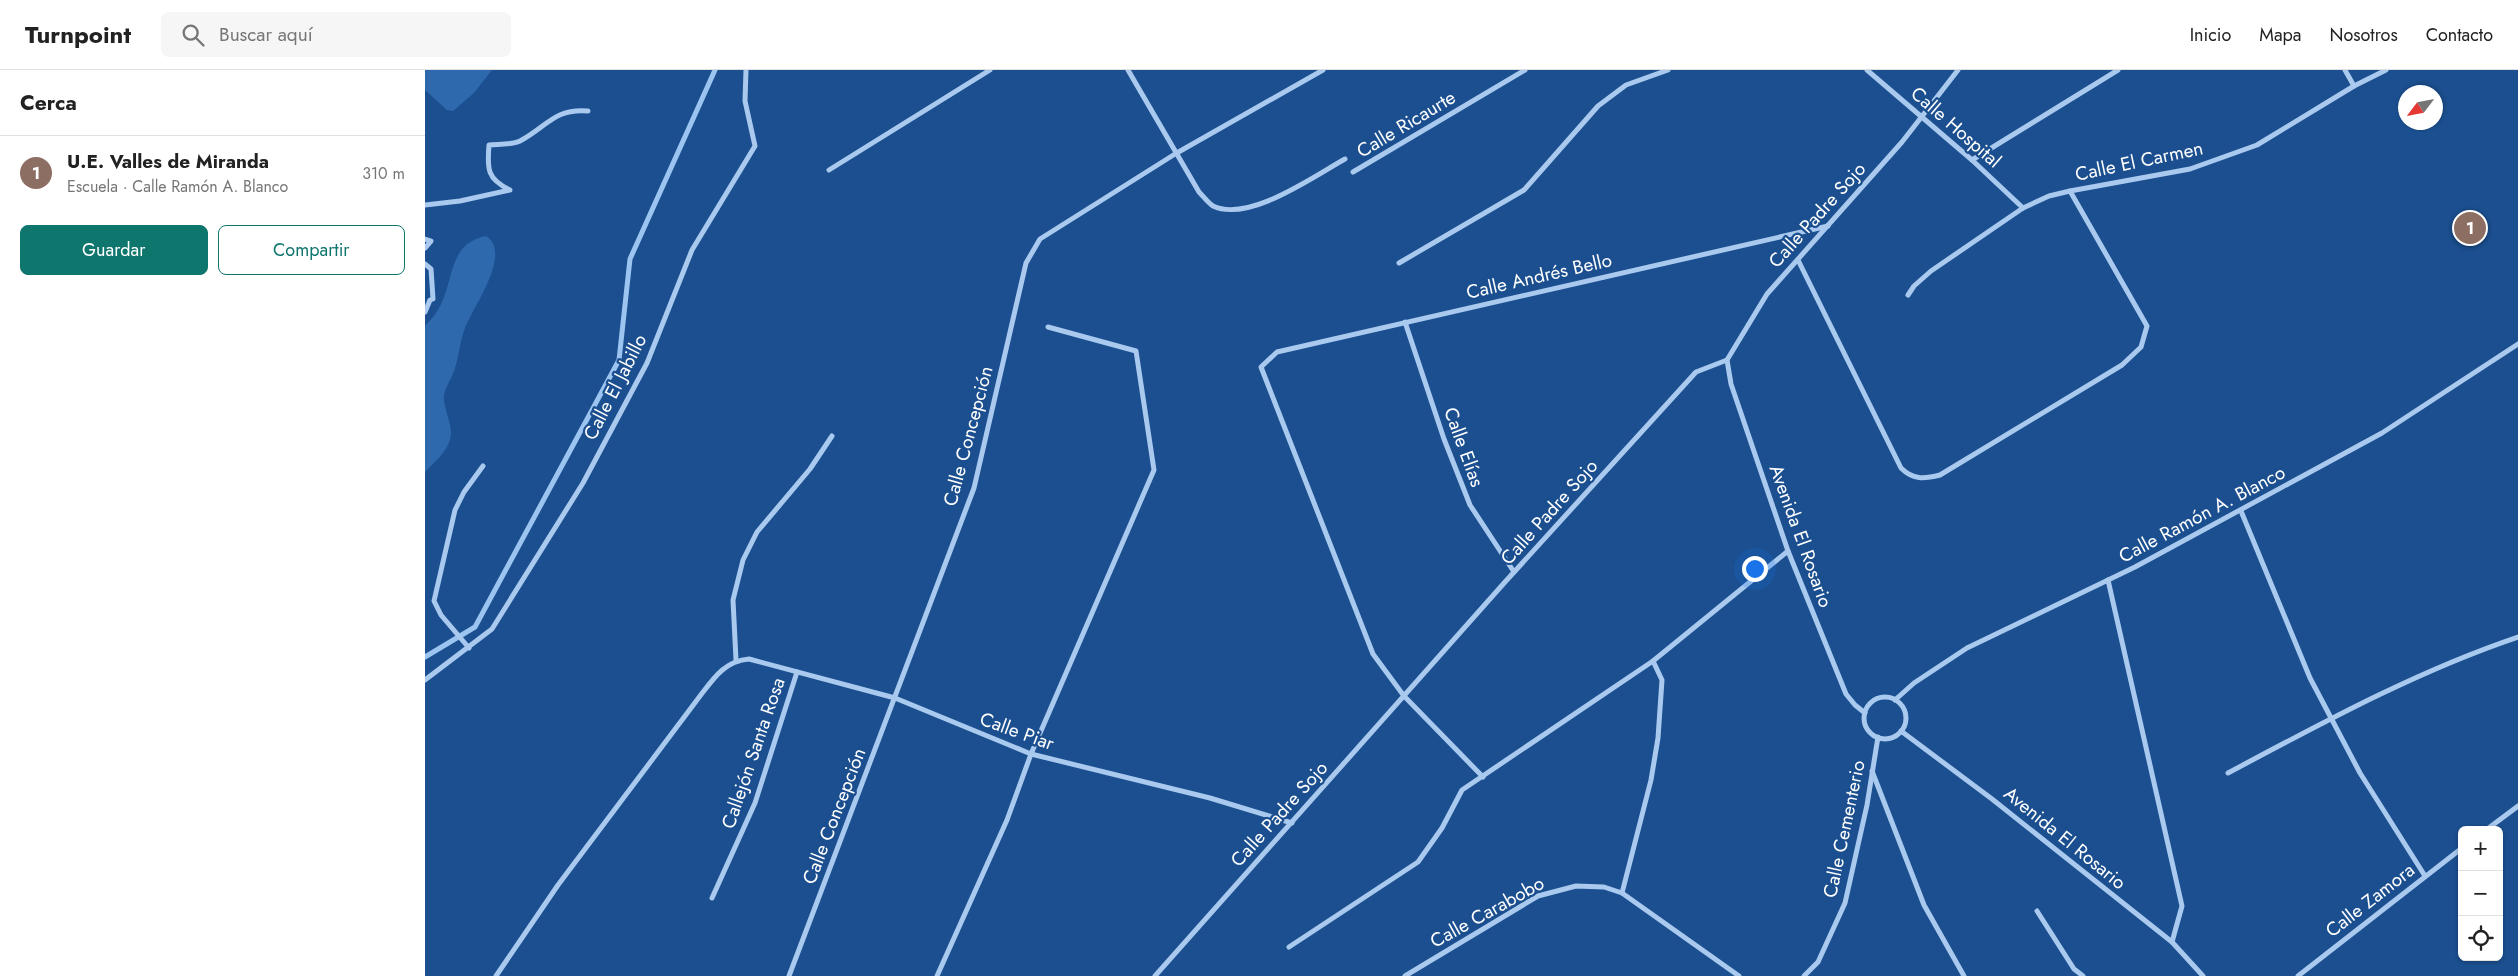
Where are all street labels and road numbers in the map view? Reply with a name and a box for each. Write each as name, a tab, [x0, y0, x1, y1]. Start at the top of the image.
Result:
street label: Calle Hospital	[1905, 80, 2007, 174]
street label: Calle Ricaurte	[1351, 84, 1461, 164]
street label: Calle El Carmen	[2073, 134, 2205, 188]
street label: Calle Padre Sojo	[1762, 156, 1872, 274]
street label: Calle Andrés Bello	[1464, 246, 1614, 306]
street label: Calle El Jabillo	[577, 329, 653, 445]
street label: Calle Concepción	[936, 363, 1000, 509]
street label: Calle Elías	[1437, 403, 1491, 491]
street label: Calle Padre Sojo	[1494, 453, 1604, 571]
street label: Calle Ramón A. Blanco	[2114, 459, 2290, 569]
street label: Avenida El Rosario	[1763, 461, 1839, 611]
street label: Callejón Santa Rosa	[714, 674, 792, 832]
street label: Calle Piar	[976, 705, 1058, 757]
street label: Calle Concepción	[796, 744, 872, 888]
street label: Calle Padre Sojo	[1224, 755, 1334, 873]
street label: Calle Cementerio	[1816, 758, 1872, 900]
street label: Avenida El Rosario	[1998, 780, 2132, 896]
street label: Calle Zamora	[2320, 857, 2420, 943]
street label: Calle Carabobo	[1425, 870, 1549, 954]

